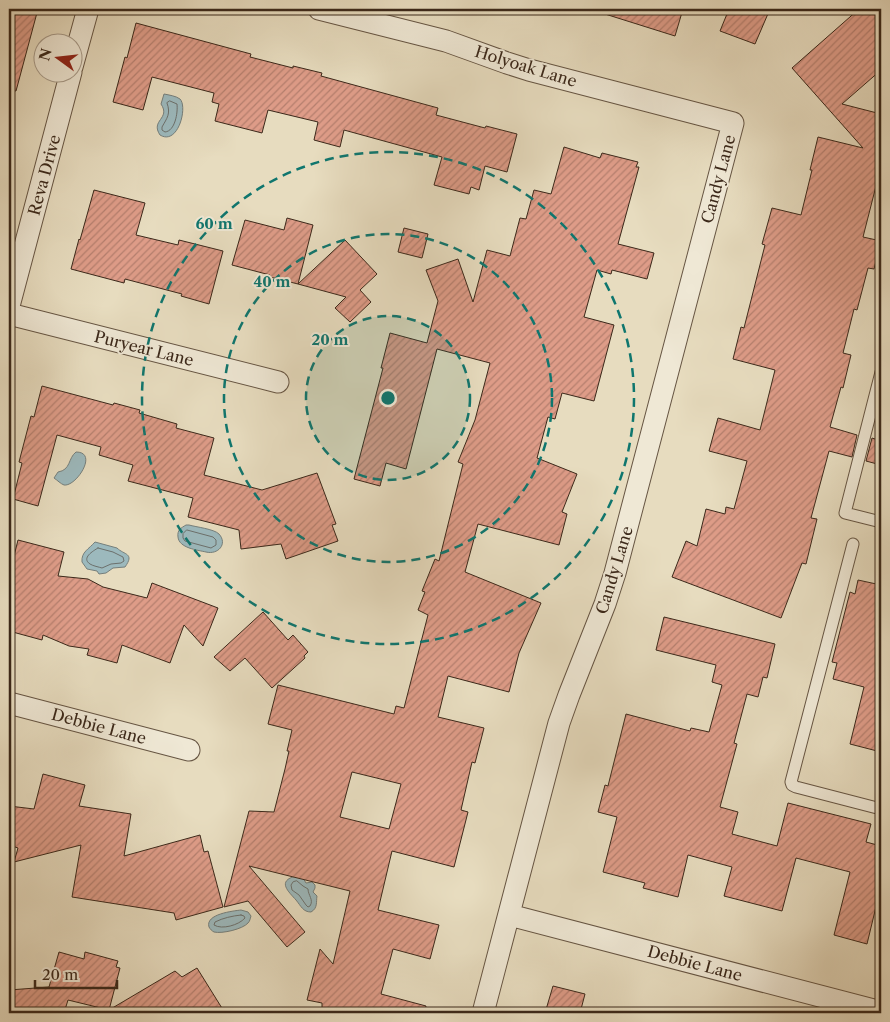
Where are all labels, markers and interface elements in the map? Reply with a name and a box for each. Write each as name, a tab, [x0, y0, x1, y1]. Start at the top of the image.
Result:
north arrow	[32, 32, 82, 82]
street label: Holyoak Lane	[473, 41, 579, 91]
text: N	[35, 46, 56, 63]
street label: Reva Drive	[24, 132, 64, 217]
street label: Candy Lane	[697, 132, 739, 226]
text: 60 m	[195, 214, 233, 233]
text: 40 m	[253, 272, 291, 291]
street label: Puryear Lane	[92, 326, 196, 370]
text: 20 m	[311, 330, 349, 349]
centre of rings	[379, 389, 397, 407]
street label: Candy Lane	[591, 524, 637, 616]
street label: Debbie Lane	[49, 704, 149, 748]
street label: Debbie Lane	[645, 941, 745, 985]
scale bar	[35, 957, 118, 989]
text: 20 m	[42, 965, 78, 984]

